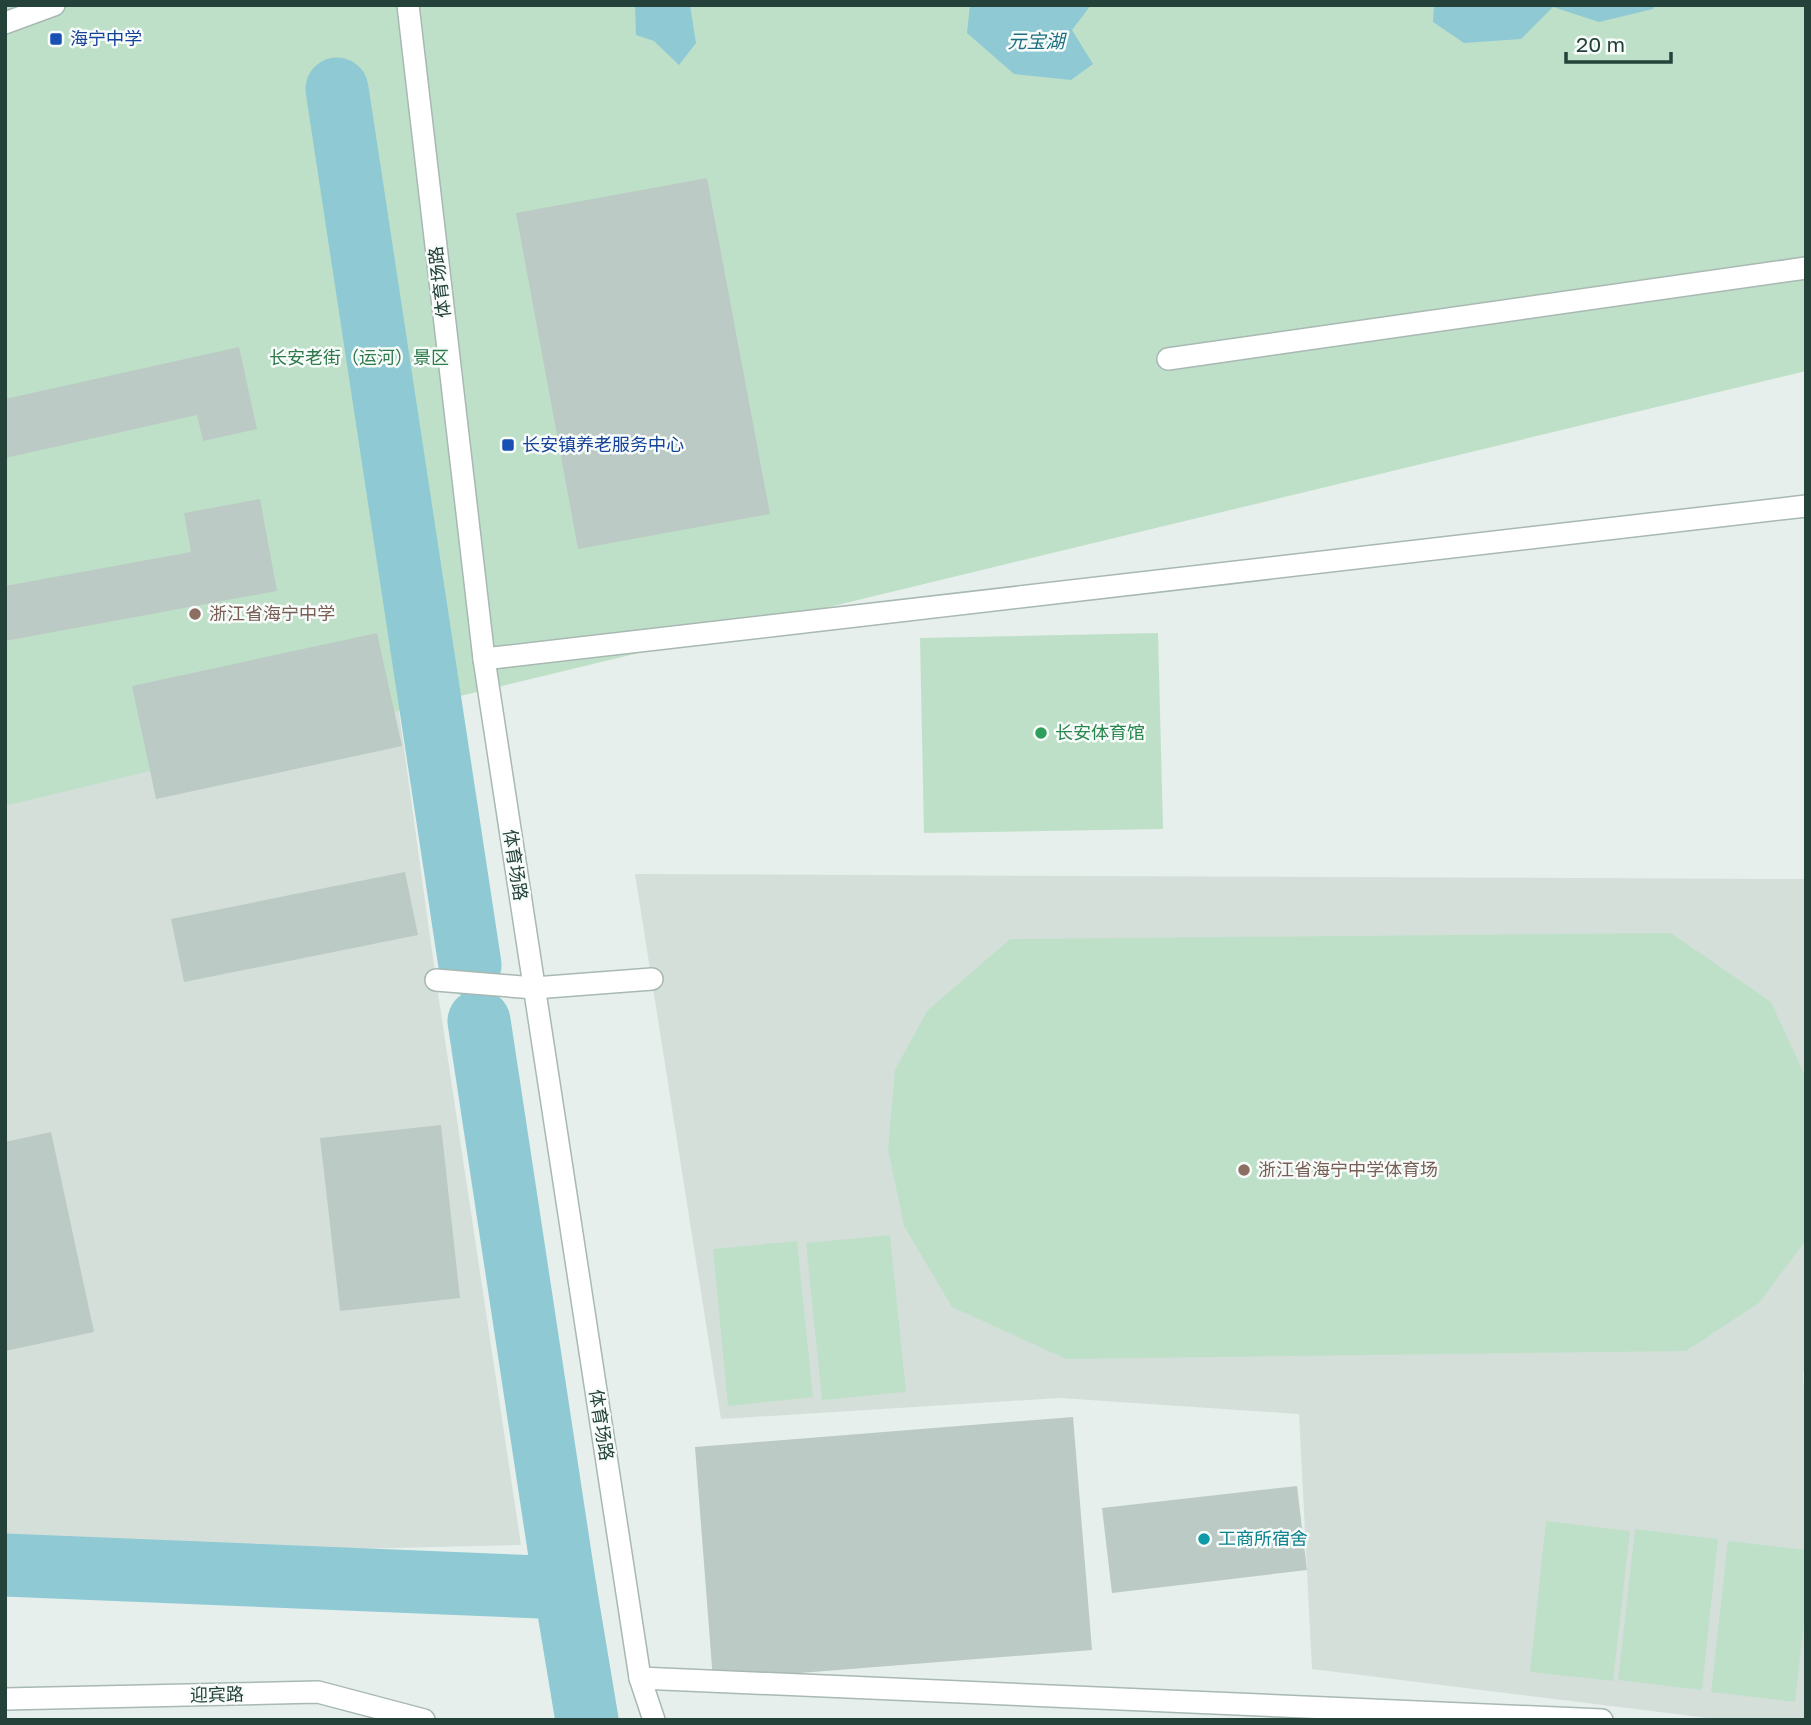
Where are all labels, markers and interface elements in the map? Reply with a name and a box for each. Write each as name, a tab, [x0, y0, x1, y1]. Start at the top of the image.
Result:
scale bar	[1566, 21, 1671, 65]
place label: 海宁中学	[70, 27, 142, 49]
water label: 元宝湖	[1007, 29, 1067, 52]
marker: 海宁中学	[48, 31, 64, 47]
text: 20 m	[1576, 31, 1625, 57]
street label: 体育场路	[424, 245, 454, 319]
park label: 长安老街（运河）景区	[269, 346, 449, 368]
place label: 长安镇养老服务中心	[522, 433, 684, 455]
marker: 长安镇养老服务中心	[500, 437, 516, 453]
place label: 浙江省海宁中学	[209, 602, 335, 624]
marker: 浙江省海宁中学	[187, 606, 203, 622]
place label: 长安体育馆	[1055, 721, 1145, 743]
marker: 长安体育馆	[1033, 725, 1049, 741]
street label: 体育场路	[499, 828, 532, 902]
place label: 浙江省海宁中学体育场	[1258, 1158, 1438, 1180]
marker: 浙江省海宁中学体育场	[1236, 1162, 1252, 1178]
street label: 体育场路	[585, 1388, 618, 1462]
place label: 工商所宿舍	[1218, 1527, 1308, 1549]
marker: 工商所宿舍	[1196, 1531, 1212, 1547]
street label: 迎宾路	[190, 1683, 244, 1705]

